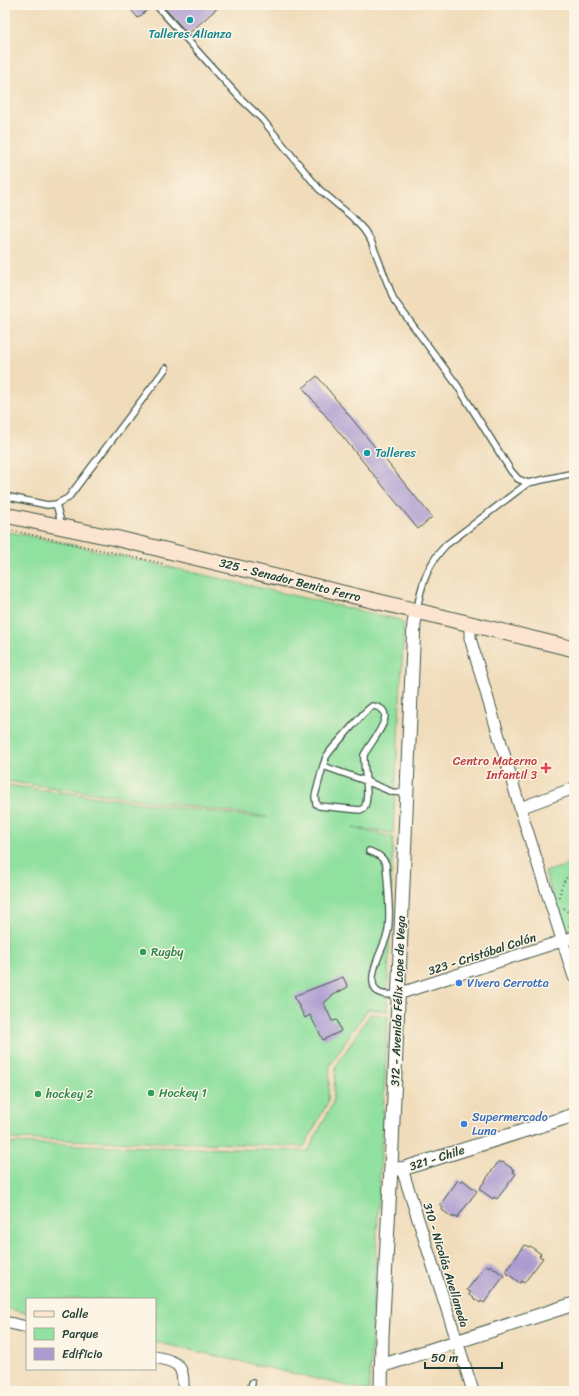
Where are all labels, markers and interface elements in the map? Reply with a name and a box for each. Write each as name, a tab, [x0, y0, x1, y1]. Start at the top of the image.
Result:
marker: Talleres Alianza	[185, 15, 195, 25]
place label: Talleres Alianza	[149, 23, 231, 45]
place label: Talleres	[375, 442, 416, 464]
marker: Talleres	[362, 448, 372, 458]
street label: 325 - Senador Benito Ferro	[217, 552, 363, 608]
place label: Centro Materno Infantil 3	[453, 750, 537, 786]
marker: Centro Materno Infantil 3	[540, 762, 552, 774]
street label: 312 - Avenida Félix Lope de Vega	[384, 915, 412, 1087]
street label: 323 - Cristóbal Colón	[425, 926, 539, 982]
place label: Rugby	[151, 941, 184, 963]
marker: Rugby	[138, 947, 148, 957]
place label: Vivero Cerrotta	[467, 972, 549, 994]
marker: Vivero Cerrotta	[454, 978, 464, 988]
place label: Hockey 1	[159, 1082, 207, 1104]
place label: hockey 2	[45, 1083, 93, 1105]
marker: Hockey 1	[146, 1088, 156, 1098]
marker: hockey 2	[33, 1089, 43, 1099]
place label: Supermercado Luna	[472, 1106, 548, 1142]
marker: Supermercado Luna	[459, 1119, 469, 1129]
street label: 321 - Chile	[406, 1139, 468, 1177]
street label: 310 - Nicolás Avellaneda	[417, 1200, 475, 1330]
legend	[26, 1298, 156, 1370]
text: Calle	[62, 1303, 89, 1325]
text: Parque	[62, 1323, 99, 1345]
text: Edificio	[62, 1343, 102, 1365]
scale bar	[425, 1344, 502, 1370]
text: 50 m	[431, 1347, 458, 1369]

